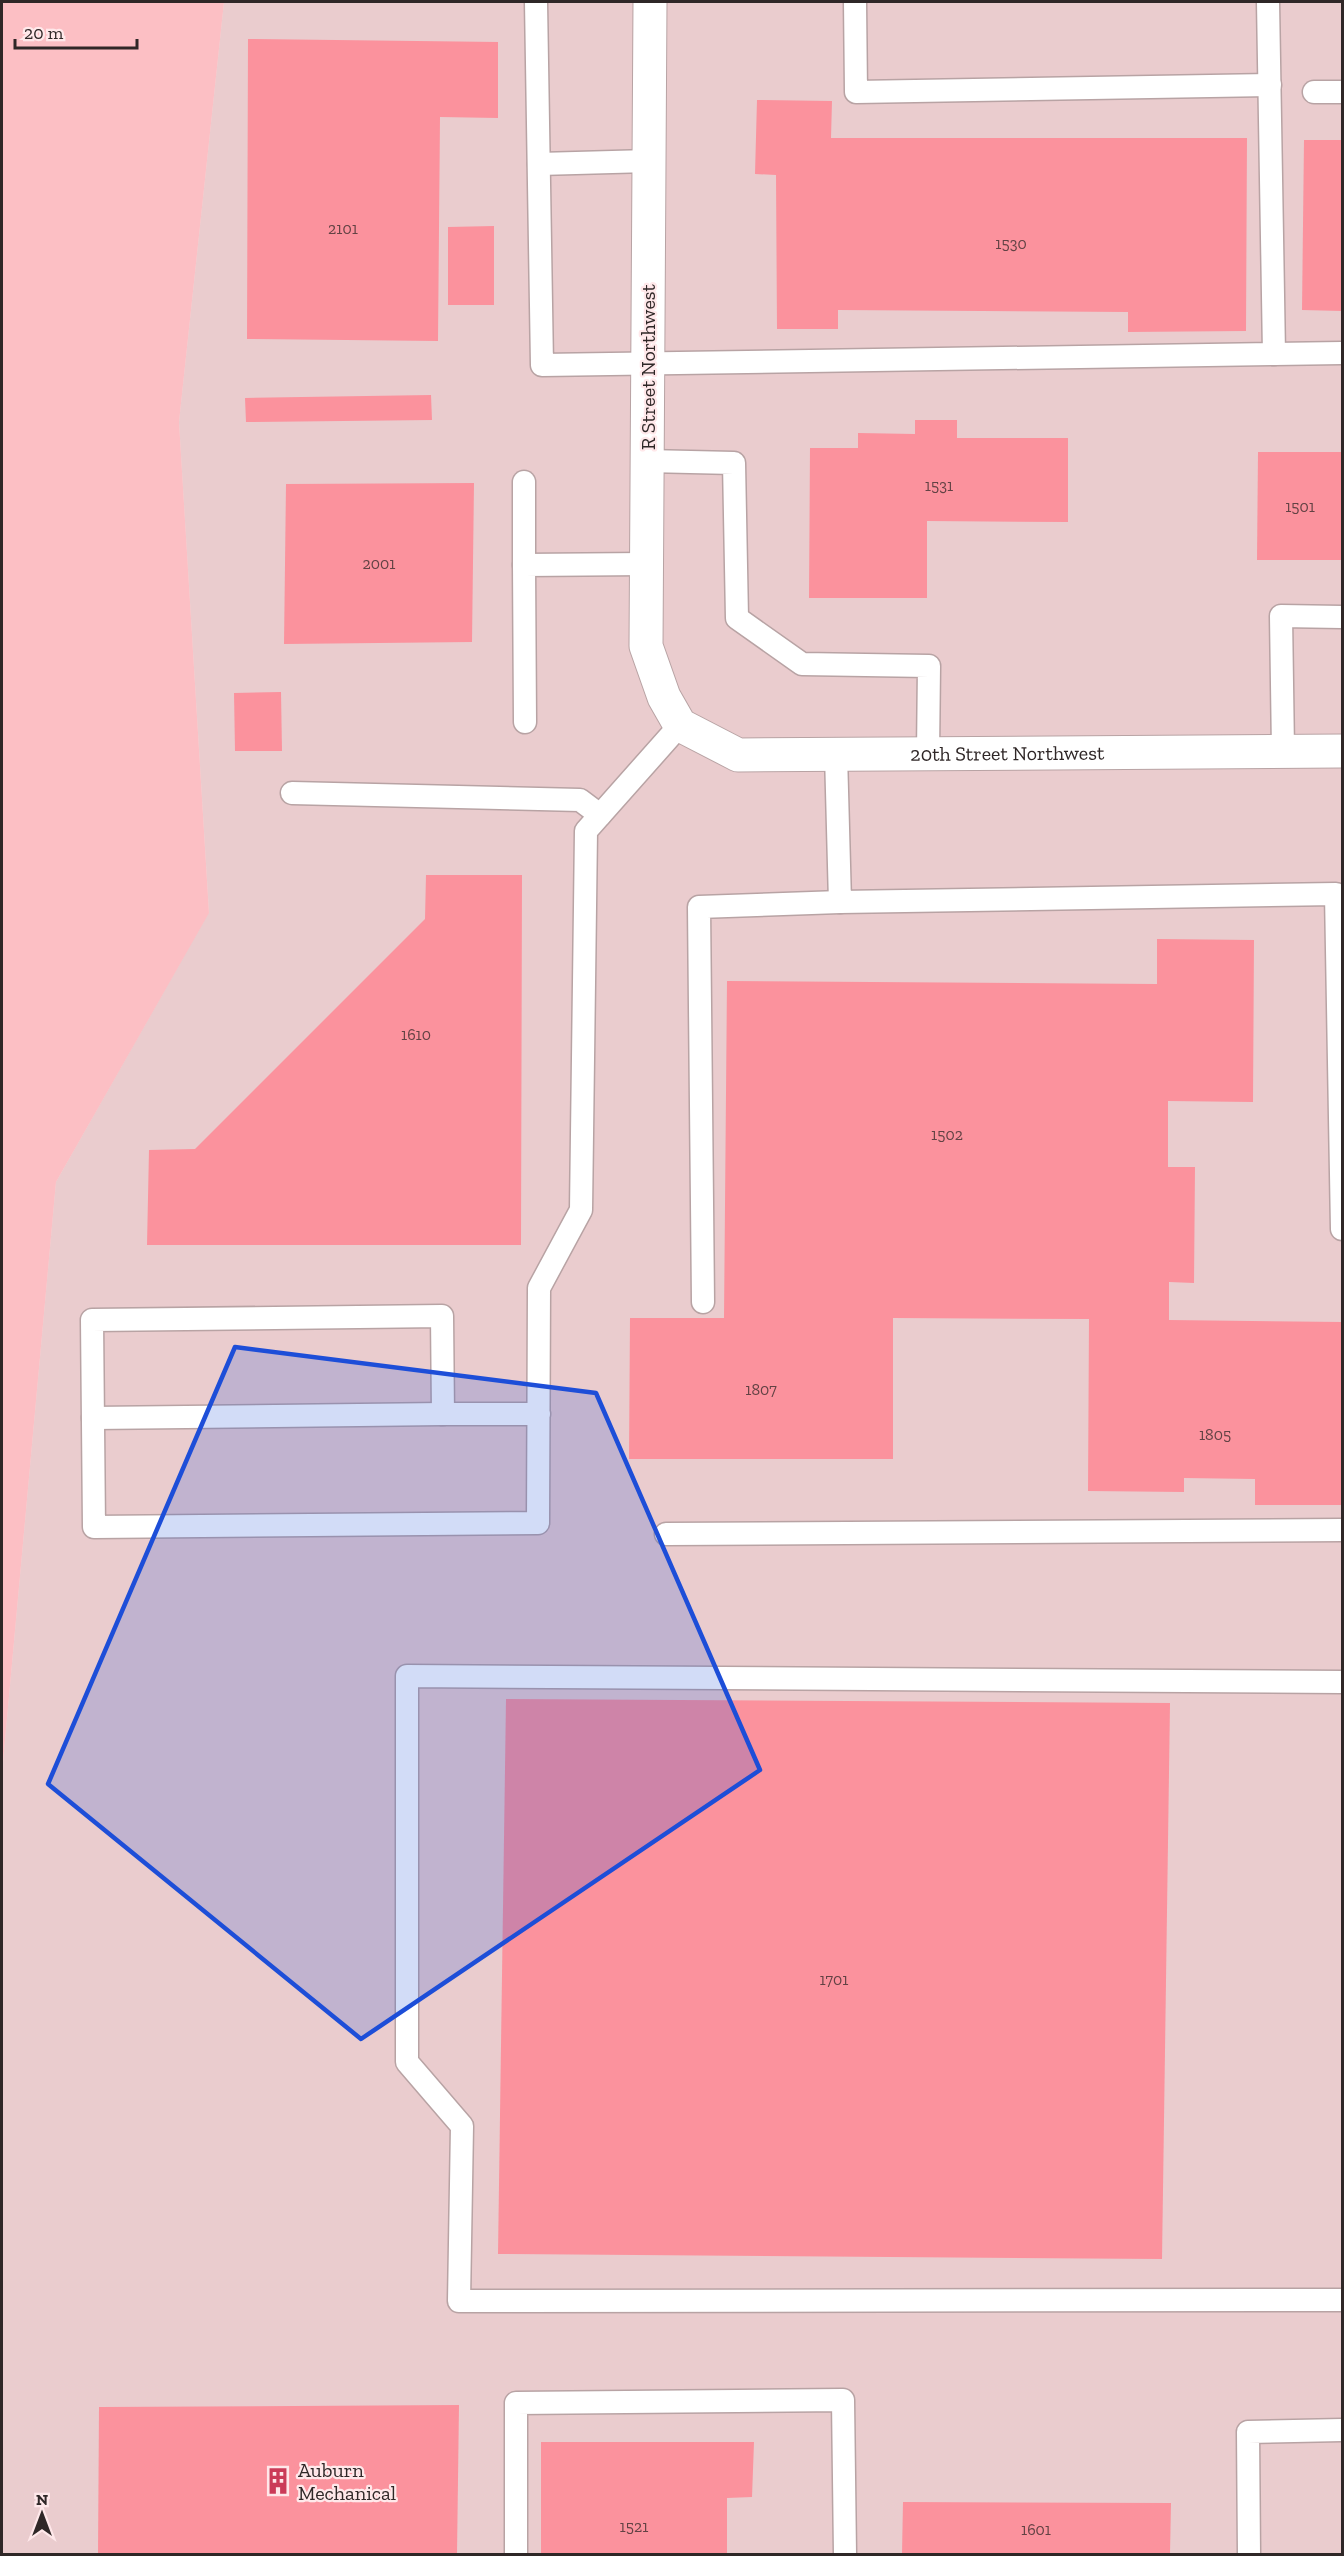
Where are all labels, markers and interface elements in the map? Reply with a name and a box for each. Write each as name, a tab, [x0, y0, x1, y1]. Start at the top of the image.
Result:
scale bar	[15, 12, 136, 50]
text: 20 m	[24, 22, 64, 44]
house number: 2101	[328, 219, 358, 238]
house number: 1530	[995, 234, 1027, 253]
street label: R Street Northwest	[636, 283, 660, 450]
house number: 1531	[925, 476, 953, 495]
house number: 1501	[1285, 497, 1315, 516]
house number: 2001	[363, 554, 395, 573]
street label: 20th Street Northwest	[910, 741, 1105, 766]
house number: 1610	[401, 1025, 431, 1044]
house number: 1502	[931, 1125, 963, 1144]
house number: 1807	[745, 1380, 777, 1399]
house number: 1805	[1199, 1425, 1231, 1444]
house number: 1701	[820, 1970, 848, 1989]
place label: Auburn Mechanical	[298, 2458, 396, 2505]
building icon: Auburn Mechanical	[263, 2466, 293, 2496]
north arrow	[12, 2484, 72, 2544]
text: N	[36, 2490, 48, 2509]
house number: 1521	[620, 2517, 648, 2536]
house number: 1601	[1021, 2520, 1051, 2539]

